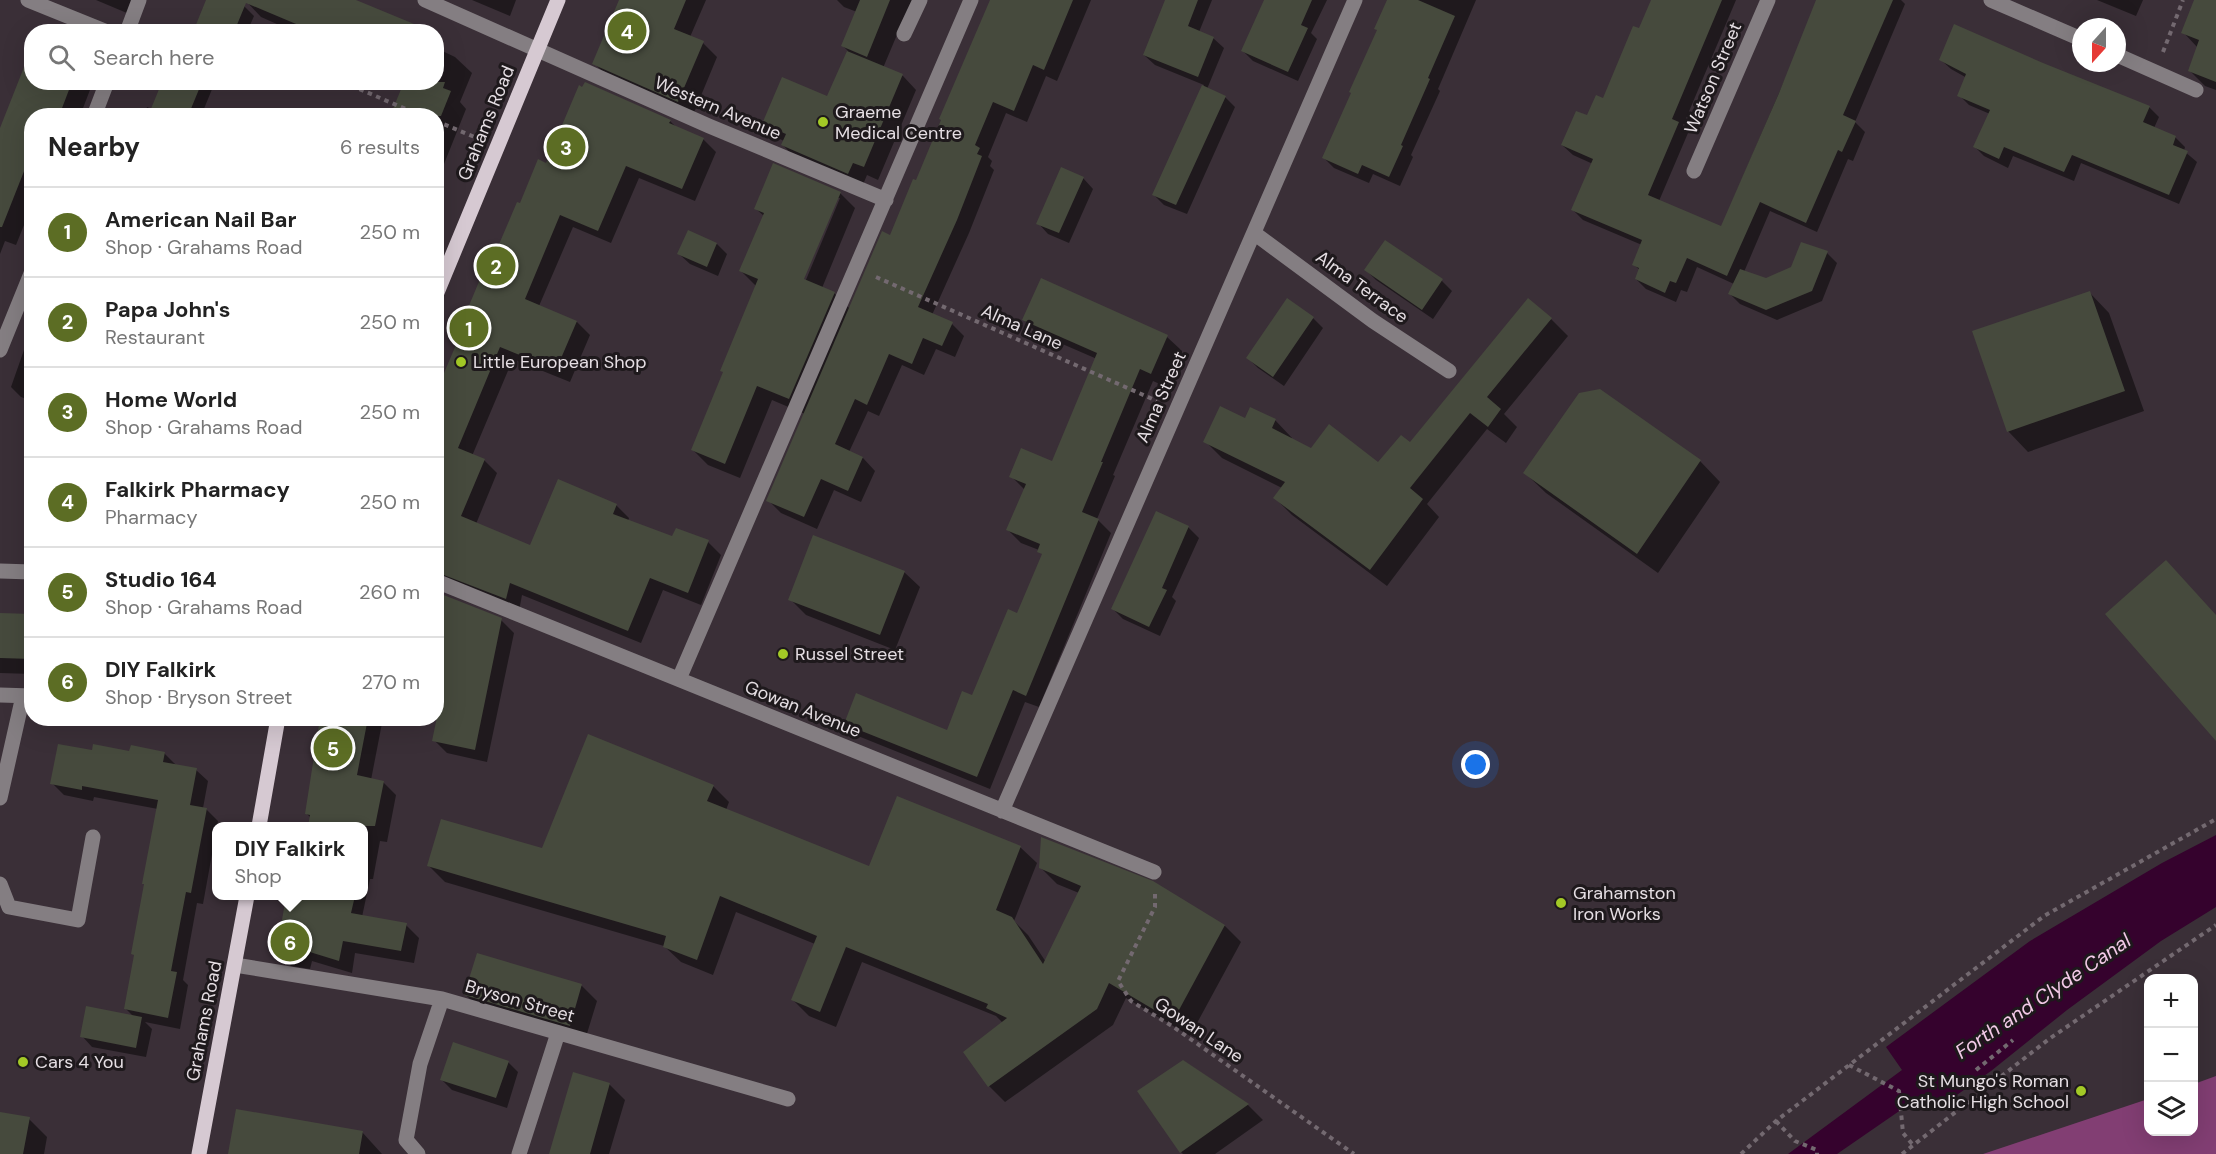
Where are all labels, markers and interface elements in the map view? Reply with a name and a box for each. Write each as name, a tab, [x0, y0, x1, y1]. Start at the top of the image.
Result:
pin: 4	[608, 9, 646, 54]
north arrow	[2072, 18, 2126, 72]
street label: Watson Street	[1679, 19, 1747, 137]
search box	[24, 24, 444, 90]
icon: search	[45, 41, 78, 74]
text: Search here	[93, 43, 214, 72]
street label: Grahams Road	[452, 62, 520, 184]
street label: Western Avenue	[651, 71, 785, 145]
place label: Graeme Medical Centre	[835, 100, 962, 145]
marker: Graeme Medical Centre	[816, 115, 830, 129]
pin: 3	[546, 124, 586, 170]
text: Nearby	[48, 130, 140, 164]
text: 6 results	[340, 134, 420, 160]
text: American Nail Bar	[105, 205, 297, 234]
text: 1	[64, 219, 71, 245]
text: 250 m	[359, 219, 420, 245]
text: Shop · Grahams Road	[105, 234, 303, 260]
pin: 2	[476, 244, 516, 288]
street label: Alma Terrace	[1311, 245, 1413, 329]
text: Papa John's	[105, 295, 231, 324]
street label: Alma Lane	[978, 298, 1066, 356]
pin: 1	[450, 306, 488, 350]
text: 2	[62, 309, 73, 335]
text: 250 m	[359, 309, 420, 335]
text: Restaurant	[105, 324, 205, 350]
street label: Alma Street	[1130, 348, 1192, 446]
place label: Little European Shop	[473, 350, 647, 374]
marker: Little European Shop	[454, 355, 468, 369]
text: Home World	[105, 385, 237, 414]
text: 3	[61, 399, 74, 425]
text: 250 m	[359, 399, 420, 425]
text: Shop · Grahams Road	[105, 414, 303, 440]
text: Falkirk Pharmacy	[105, 475, 290, 504]
text: 4	[61, 489, 74, 515]
text: 250 m	[359, 489, 420, 515]
text: Pharmacy	[105, 504, 198, 530]
text: Studio 164	[105, 565, 217, 594]
text: 5	[61, 579, 74, 605]
text: 260 m	[359, 579, 420, 605]
text: Shop · Grahams Road	[105, 594, 303, 620]
place label: Russel Street	[795, 642, 904, 666]
marker: Russel Street	[776, 647, 790, 661]
text: DIY Falkirk	[105, 655, 216, 684]
text: 6	[61, 669, 74, 695]
text: 270 m	[362, 669, 420, 695]
street label: Gowan Avenue	[741, 675, 865, 743]
text: Shop · Bryson Street	[105, 684, 292, 710]
pin: 5	[314, 726, 352, 771]
your location	[1461, 750, 1490, 779]
popup	[212, 822, 368, 900]
text: DIY Falkirk	[234, 834, 346, 863]
text: Shop	[234, 863, 282, 889]
place label: Grahamston Iron Works	[1573, 881, 1676, 926]
marker: Grahamston Iron Works	[1554, 896, 1568, 910]
pin: 6	[270, 920, 310, 964]
water label: Forth and Clyde Canal	[1950, 927, 2136, 1064]
street label: Grahams Road	[181, 959, 227, 1083]
street label: Bryson Street	[462, 974, 578, 1028]
map controls	[2144, 974, 2198, 1136]
button: +	[2144, 974, 2198, 1028]
street label: Gowan Lane	[1150, 991, 1248, 1069]
button: −	[2144, 1028, 2198, 1082]
place label: Cars 4 You	[35, 1050, 124, 1074]
marker: Cars 4 You	[16, 1055, 30, 1069]
place label: St Mungo's Roman Catholic High School	[1897, 1069, 2069, 1114]
button: layers	[2144, 1082, 2198, 1136]
marker: St Mungo's Roman Catholic High School	[2074, 1084, 2088, 1098]

